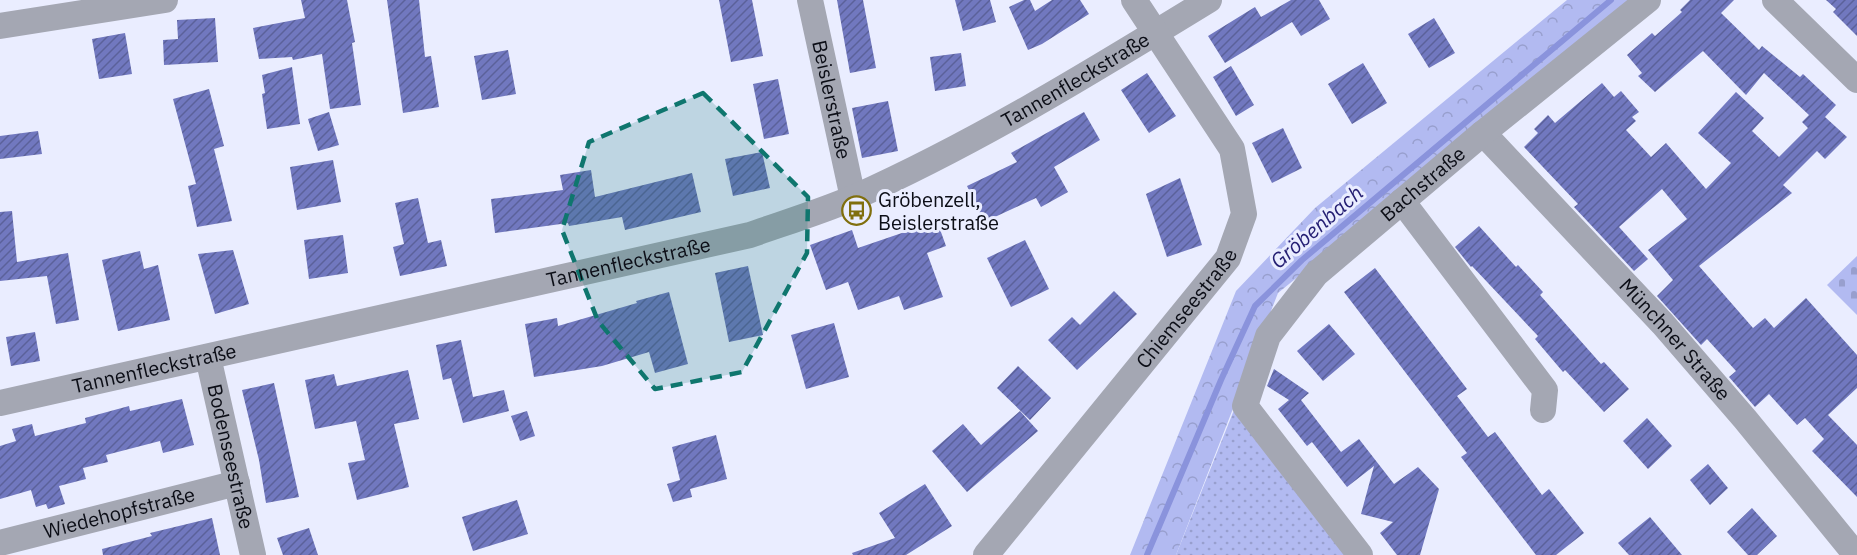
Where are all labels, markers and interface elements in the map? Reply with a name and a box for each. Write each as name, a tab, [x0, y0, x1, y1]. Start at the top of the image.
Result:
street label: Tannenfleckstraße	[996, 26, 1154, 134]
street label: Beislerstraße	[806, 38, 858, 162]
street label: Bachstraße	[1374, 140, 1471, 227]
water label: Gröbenbach	[1264, 178, 1369, 274]
place label: Gröbenzell, Beislerstraße	[878, 186, 999, 236]
bus stop icon: Gröbenzell, Beislerstraße	[841, 195, 873, 227]
street label: Tannenfleckstraße	[544, 230, 713, 293]
street label: Chiemseestraße	[1129, 245, 1243, 374]
street label: Münchner Straße	[1614, 272, 1737, 406]
street label: Tannenfleckstraße	[69, 336, 239, 399]
street label: Bodenseestraße	[201, 381, 261, 532]
street label: Wiedehopfstraße	[41, 480, 198, 544]

